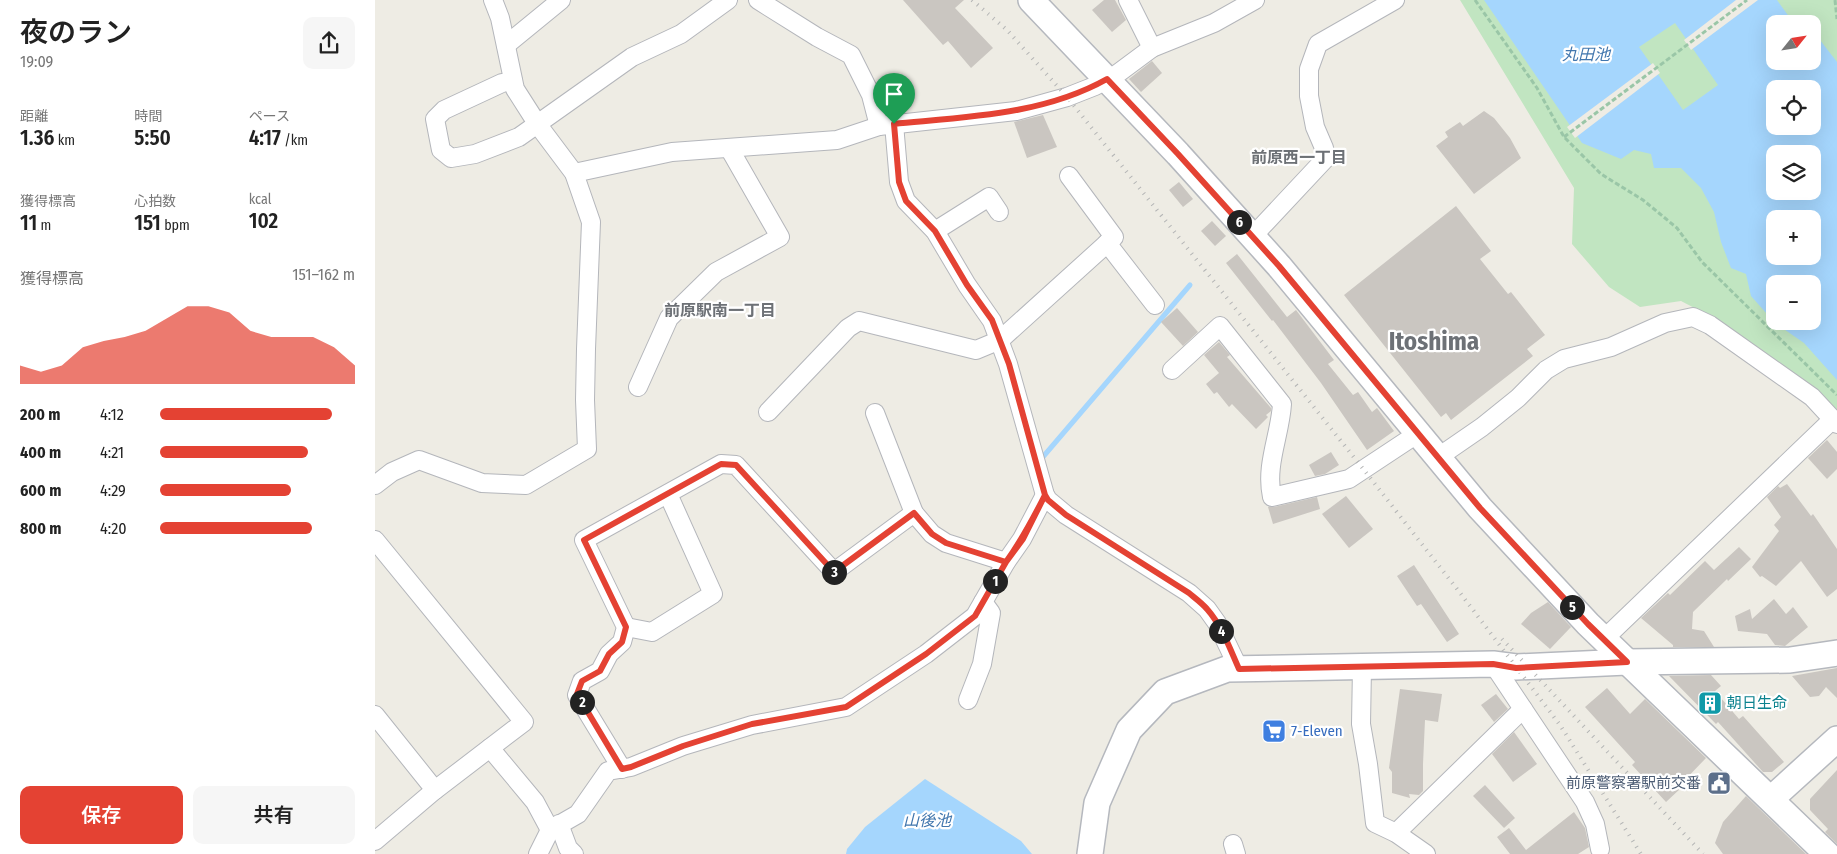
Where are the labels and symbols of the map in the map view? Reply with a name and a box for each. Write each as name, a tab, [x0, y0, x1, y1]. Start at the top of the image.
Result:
north arrow	[1766, 15, 1821, 70]
water label: 丸田池	[1562, 45, 1612, 64]
pin	[873, 73, 915, 124]
district label: 前原西一丁目	[1251, 148, 1347, 167]
pin: 6	[1227, 210, 1251, 234]
district label: 前原駅南一丁目	[664, 301, 776, 320]
district label: Itoshima	[1389, 327, 1479, 357]
pin: 3	[821, 560, 847, 584]
pin: 1	[983, 568, 1007, 594]
pin: 5	[1559, 594, 1585, 620]
pin: 4	[1209, 618, 1233, 644]
pin: 2	[569, 690, 595, 714]
building icon: 朝日生命	[1697, 690, 1723, 716]
place label: 朝日生命	[1727, 694, 1787, 712]
supermarket icon: 7-Eleven	[1261, 718, 1287, 744]
place label: 7-Eleven	[1291, 722, 1343, 740]
public building icon: 前原警察署駅前交番	[1706, 770, 1732, 796]
place label: 前原警察署駅前交番	[1566, 774, 1701, 792]
water label: 山後池	[903, 811, 953, 830]

